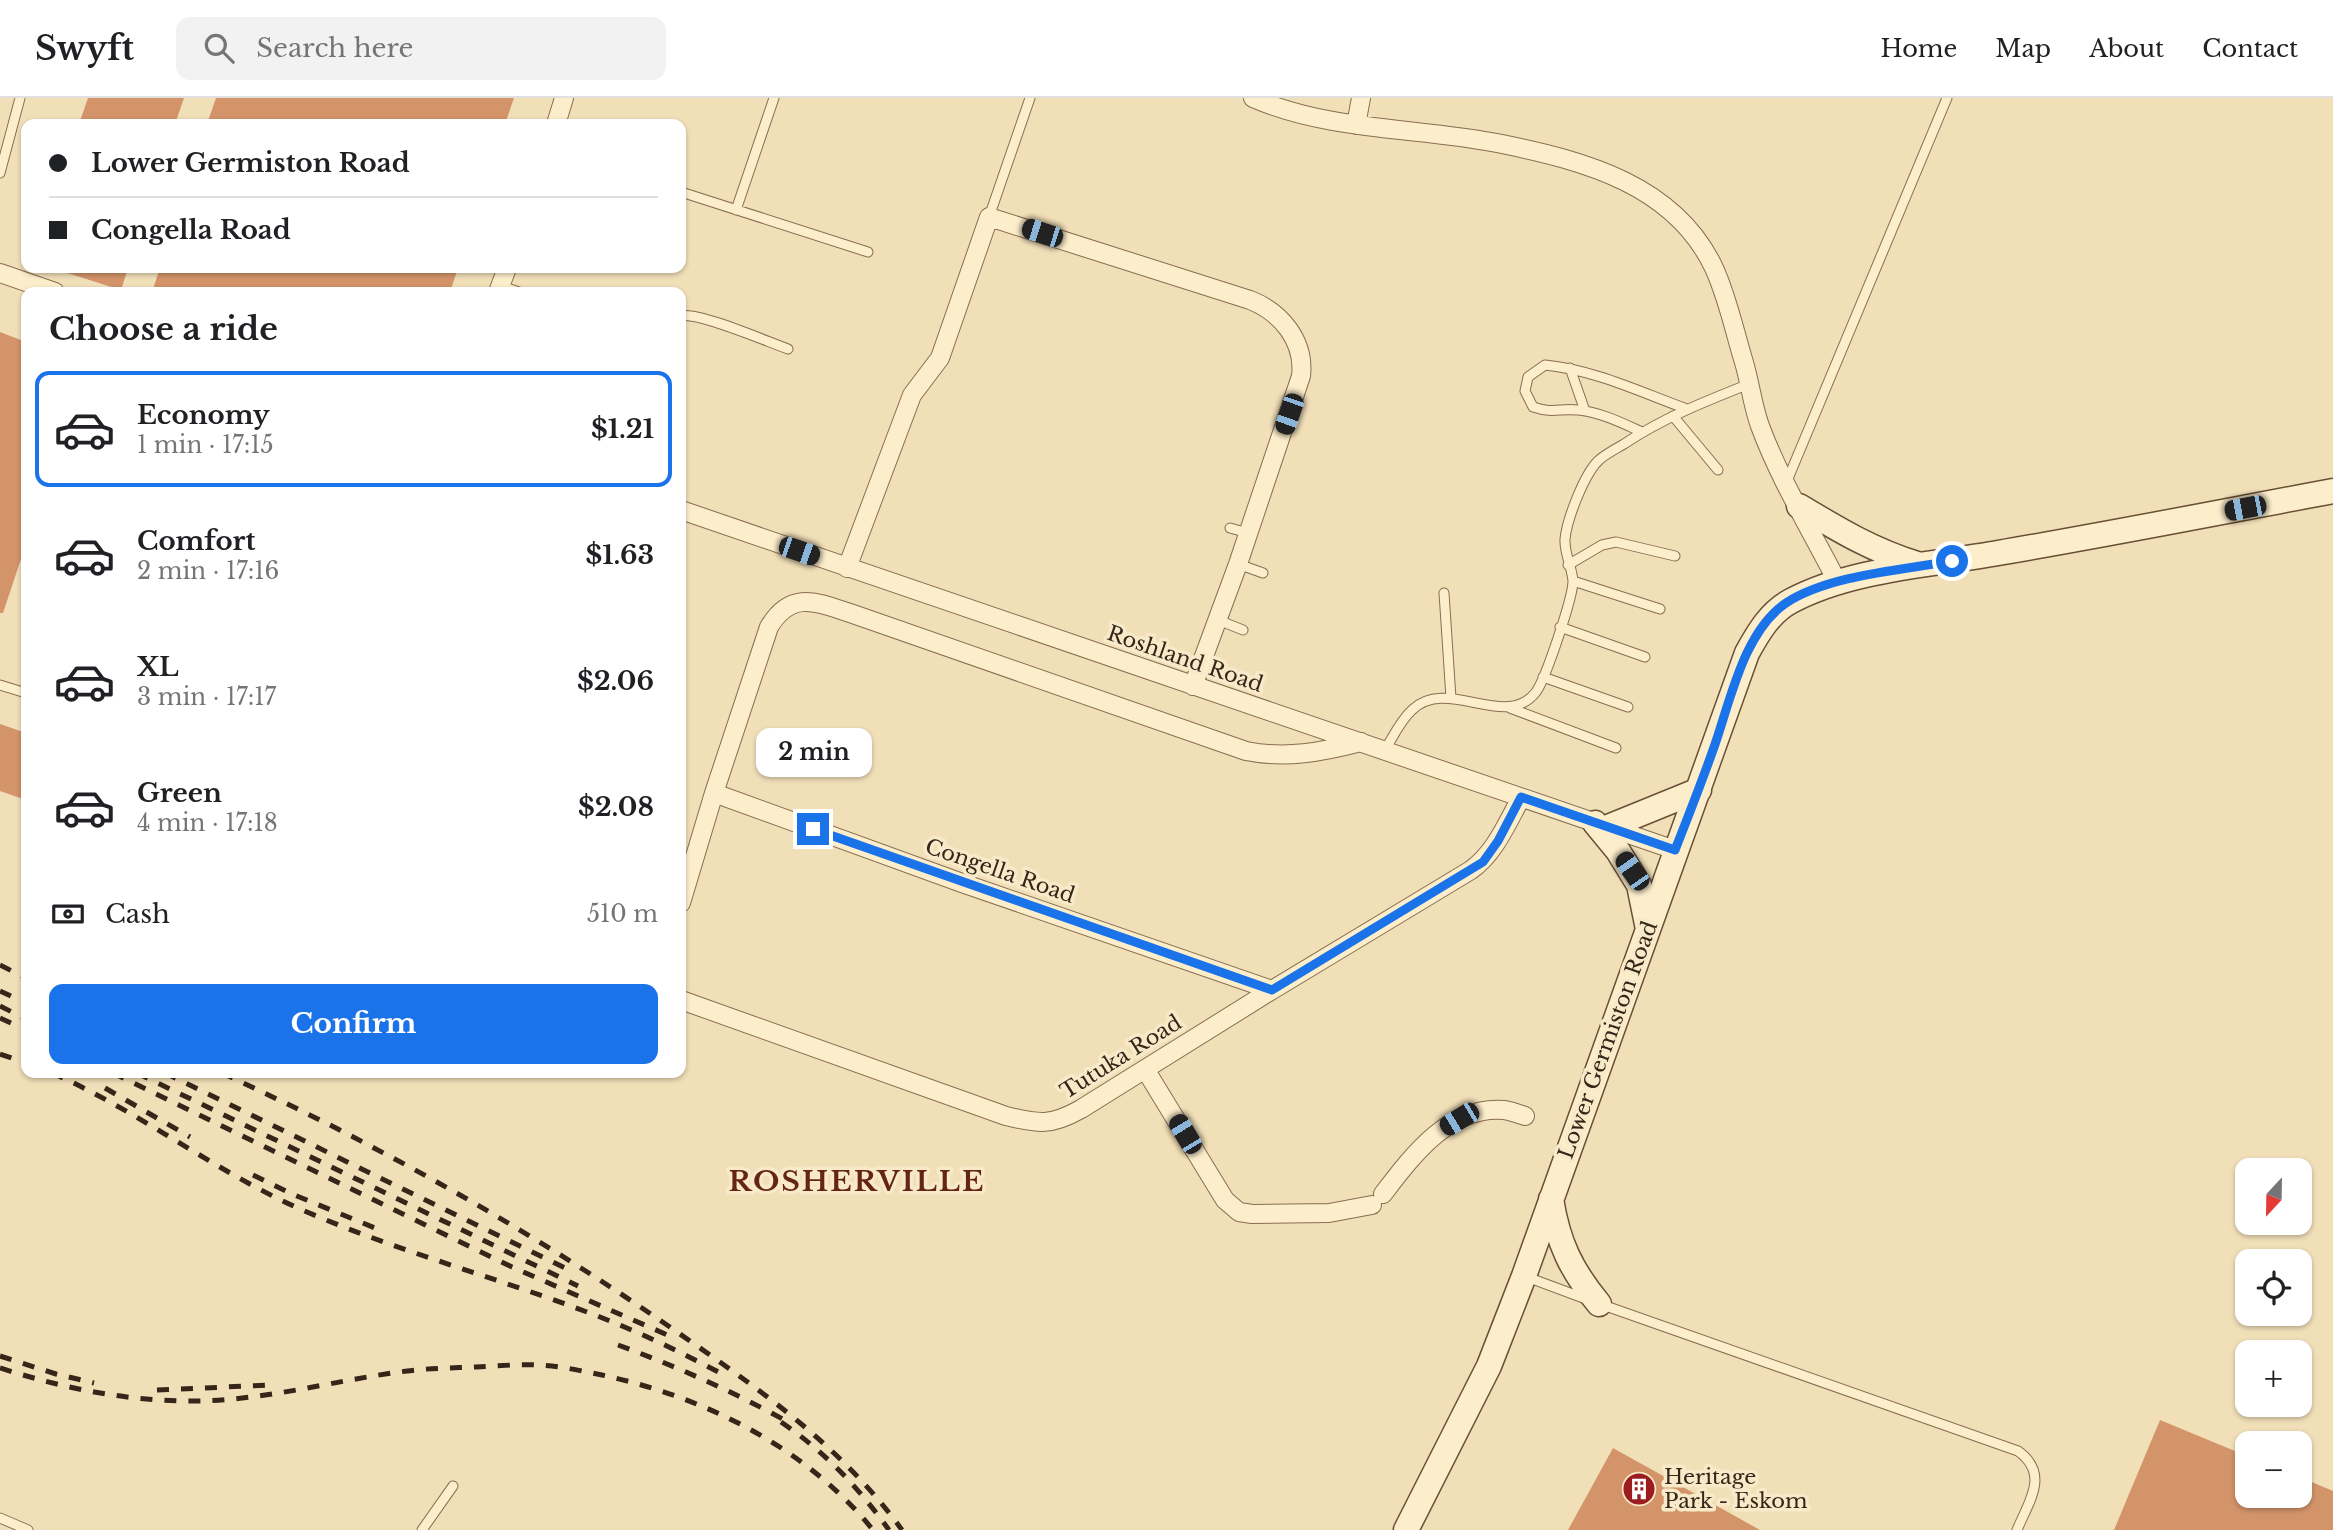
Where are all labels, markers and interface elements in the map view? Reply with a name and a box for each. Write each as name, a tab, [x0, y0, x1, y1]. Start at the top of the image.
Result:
search box	[176, 17, 666, 80]
text: Swyft	[35, 28, 134, 69]
icon: search	[200, 29, 238, 67]
text: Search here	[256, 32, 414, 64]
text: Home	[1881, 34, 1957, 63]
text: Map	[1995, 34, 2051, 63]
text: About	[2089, 34, 2164, 63]
text: Contact	[2202, 34, 2298, 63]
text: Lower Germiston Road	[91, 147, 410, 179]
text: Congella Road	[91, 214, 291, 246]
car	[1019, 217, 1066, 249]
text: Choose a ride	[49, 309, 278, 349]
car	[1273, 391, 1306, 437]
icon: car	[53, 398, 116, 461]
text: Economy	[137, 399, 270, 431]
text: $1.21	[591, 413, 654, 445]
text: 1 min · 17:15	[137, 431, 274, 459]
car	[2223, 494, 2268, 522]
icon: car	[53, 524, 116, 587]
text: Comfort	[137, 525, 255, 557]
car	[776, 534, 823, 568]
text: $1.63	[585, 539, 654, 571]
route start	[1936, 545, 1968, 577]
text: 2 min · 17:16	[137, 557, 279, 585]
street label: Roshland Road	[1104, 620, 1266, 698]
icon: car	[53, 650, 116, 713]
text: XL	[137, 651, 179, 683]
text: $2.06	[577, 665, 654, 697]
text: 3 min · 17:17	[137, 683, 276, 711]
callout: 2 min	[755, 728, 871, 776]
text: 2 min	[778, 738, 850, 766]
icon: car	[53, 776, 116, 839]
text: Green	[137, 777, 222, 809]
text: $2.08	[578, 791, 654, 823]
text: 4 min · 17:18	[137, 809, 278, 837]
route end	[797, 813, 829, 845]
street label: Congella Road	[922, 833, 1078, 909]
car	[1612, 848, 1653, 894]
icon: cash	[49, 895, 87, 933]
text: Cash	[105, 898, 170, 930]
text: 510 m	[587, 900, 658, 928]
street label: Lower Germiston Road	[1553, 918, 1663, 1162]
button: Confirm	[49, 984, 658, 1064]
street label: Tutuka Road	[1056, 1009, 1186, 1105]
car	[1436, 1099, 1483, 1139]
car	[1166, 1111, 1205, 1157]
north arrow	[2235, 1158, 2312, 1236]
map controls	[2235, 1158, 2312, 1508]
district label: ROSHERVILLE	[729, 1164, 985, 1199]
button: locate	[2235, 1249, 2312, 1326]
button: +	[2235, 1340, 2312, 1417]
button: −	[2235, 1431, 2312, 1508]
place label: Heritage Park - Eskom	[1664, 1464, 1808, 1514]
building icon: Heritage Park - Eskom	[1620, 1470, 1658, 1508]

